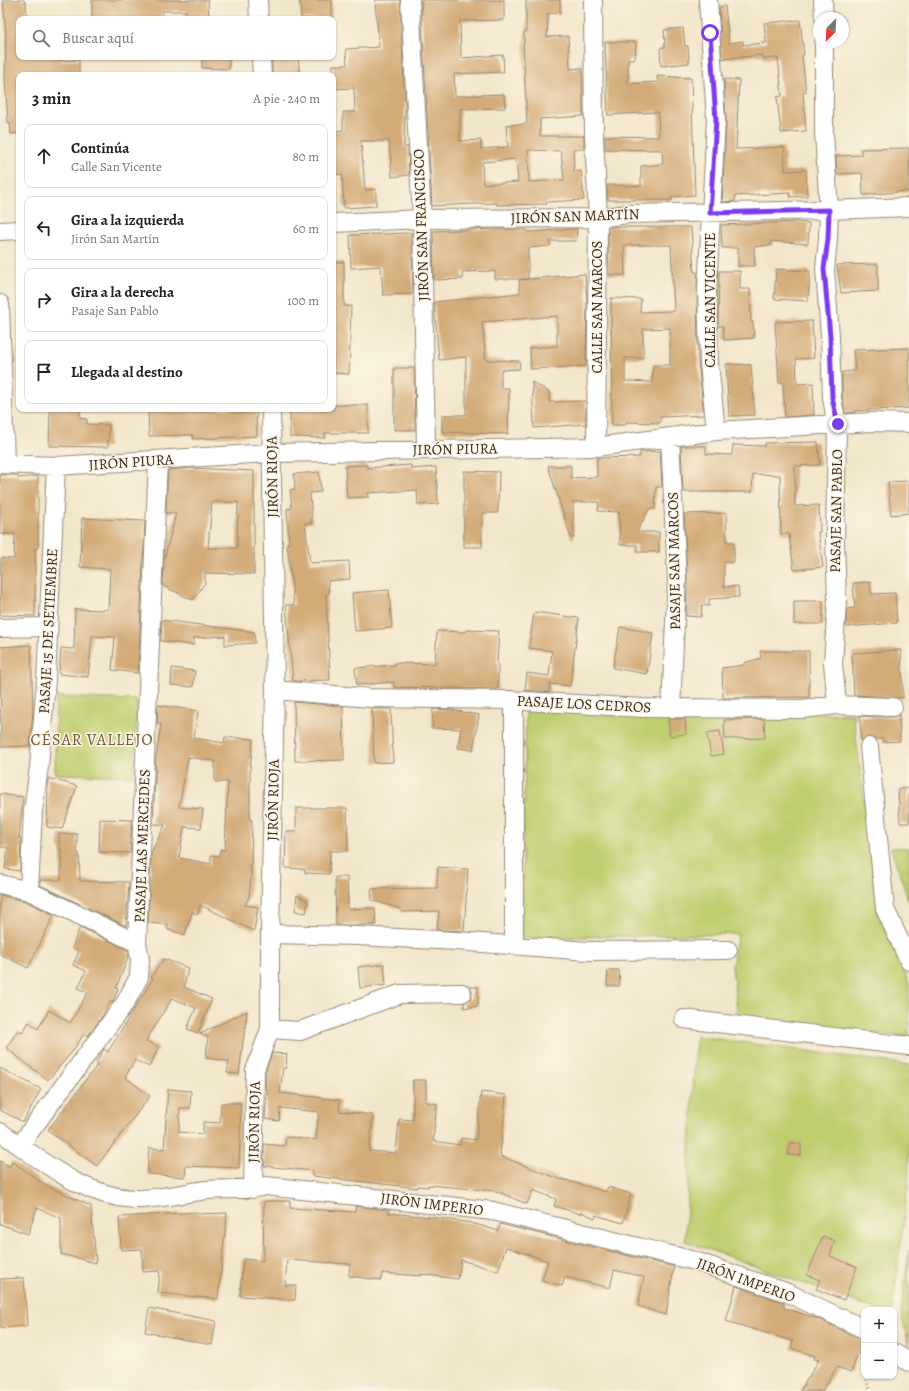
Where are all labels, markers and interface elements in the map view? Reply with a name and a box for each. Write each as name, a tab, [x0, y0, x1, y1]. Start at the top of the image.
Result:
north arrow	[813, 12, 849, 48]
search box	[16, 16, 336, 60]
route start	[701, 24, 719, 42]
icon: search	[30, 27, 52, 49]
text: Buscar aquí	[62, 28, 134, 48]
text: 3 min	[32, 87, 71, 110]
text: A pie · 240 m	[253, 90, 320, 107]
text: Continúa	[71, 138, 129, 158]
icon: ahead	[33, 145, 55, 167]
text: 80 m	[292, 148, 319, 165]
street label: JIRÓN SAN FRANCISCO	[408, 148, 434, 302]
text: Calle San Vicente	[71, 158, 162, 175]
street label: JIRÓN SAN MARTÍN	[510, 204, 640, 228]
text: Gira a la izquierda	[71, 210, 184, 230]
icon: left	[33, 217, 55, 239]
text: 60 m	[293, 220, 319, 237]
text: Jirón San Martín	[71, 230, 159, 247]
street label: CALLE SAN VICENTE	[700, 232, 720, 368]
street label: CALLE SAN MARCOS	[587, 240, 607, 374]
text: Gira a la derecha	[71, 282, 174, 302]
icon: right	[33, 289, 55, 311]
text: 100 m	[287, 292, 319, 309]
text: Pasaje San Pablo	[71, 302, 159, 319]
icon: arrive	[33, 361, 55, 383]
text: Llegada al destino	[71, 362, 183, 382]
route end	[829, 415, 847, 433]
street label: JIRÓN RIOJA	[261, 436, 283, 518]
street label: JIRÓN PIURA	[412, 438, 498, 460]
street label: JIRÓN PIURA	[88, 449, 174, 475]
street label: PASAJE SAN PABLO	[825, 449, 847, 573]
street label: PASAJE SAN MARCOS	[663, 492, 685, 630]
street label: PASAJE 15 DE SETIEMBRE	[34, 548, 62, 714]
street label: PASAJE LOS CEDROS	[516, 690, 652, 718]
district label: CÉSAR VALLEJO	[30, 729, 154, 751]
street label: JIRÓN RIOJA	[262, 759, 284, 841]
street label: PASAJE LAS MERCEDES	[129, 769, 155, 923]
street label: JIRÓN RIOJA	[243, 1081, 265, 1163]
street label: JIRÓN IMPERIO	[379, 1188, 485, 1220]
street label: JIRÓN IMPERIO	[694, 1253, 798, 1307]
map controls	[861, 1307, 897, 1379]
button: +	[861, 1307, 897, 1343]
button: −	[861, 1343, 897, 1379]

